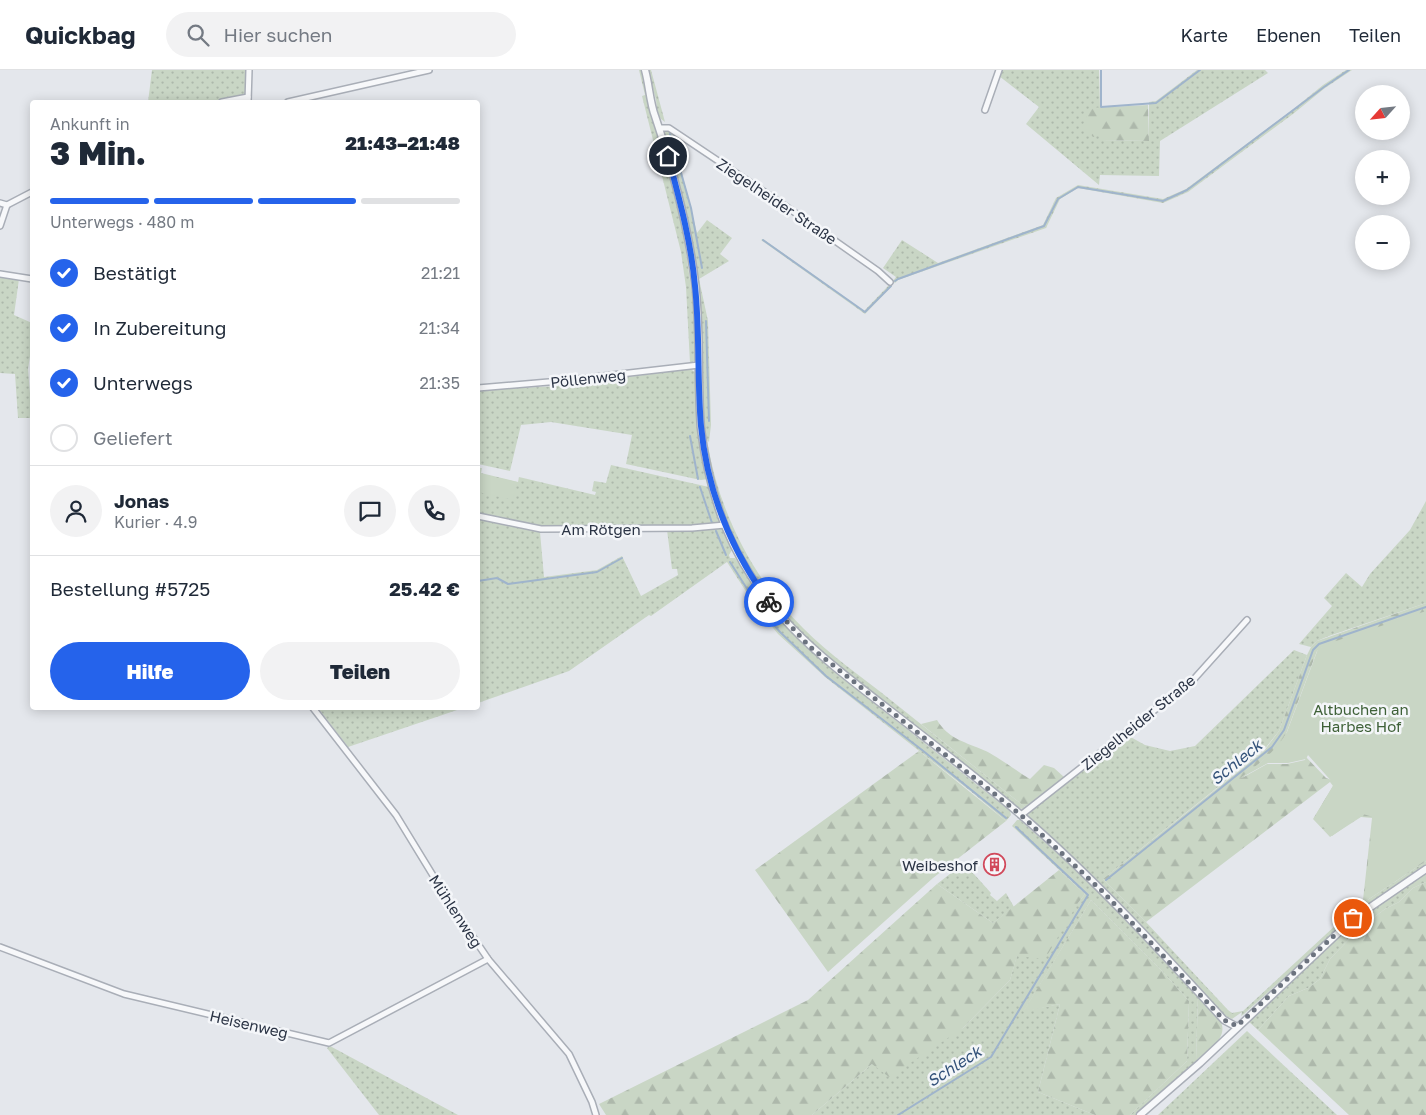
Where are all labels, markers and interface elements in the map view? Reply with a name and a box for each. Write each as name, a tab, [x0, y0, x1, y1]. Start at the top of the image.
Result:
search box	[166, 12, 516, 57]
text: Quickbag	[25, 20, 136, 49]
icon: search	[184, 21, 212, 49]
text: Hier suchen	[224, 23, 333, 46]
text: Karte	[1181, 24, 1228, 46]
text: Ebenen	[1256, 24, 1321, 46]
text: Teilen	[1349, 24, 1401, 46]
north arrow	[1355, 85, 1410, 140]
map controls	[1355, 85, 1410, 270]
text: Ankunft in	[50, 114, 130, 134]
text: 21:43–21:48	[345, 131, 460, 154]
text: 3 Min.	[50, 134, 146, 172]
pin	[647, 135, 689, 177]
icon: home	[654, 142, 682, 170]
button: +	[1355, 150, 1410, 205]
street label: Ziegelheider Straße	[714, 154, 841, 248]
text: Unterwegs · 480 m	[50, 212, 194, 232]
button: −	[1355, 215, 1410, 270]
icon: check	[50, 259, 78, 287]
text: Bestätigt	[93, 261, 177, 284]
text: 21:21	[421, 263, 460, 283]
icon: check	[50, 314, 78, 342]
text: In Zubereitung	[93, 316, 226, 339]
text: 21:34	[419, 318, 460, 338]
street label: Pöllenweg	[549, 365, 627, 391]
icon: check	[50, 369, 78, 397]
text: Unterwegs	[93, 371, 193, 394]
text: 21:35	[420, 373, 460, 393]
text: Geliefert	[93, 426, 173, 449]
button: person	[50, 485, 102, 537]
button: chat	[344, 485, 396, 537]
button: phone	[408, 485, 460, 537]
text: Jonas	[114, 489, 169, 512]
text: Kurier · 4.9	[114, 512, 198, 532]
street label: Am Rötgen	[561, 520, 641, 538]
text: Bestellung #5725	[50, 577, 210, 600]
text: 25.42 €	[389, 577, 460, 600]
courier	[744, 577, 794, 627]
icon: bike	[755, 588, 783, 616]
button: Hilfe	[50, 642, 250, 700]
button: Teilen	[260, 642, 460, 700]
street label: Ziegelheider Straße	[1078, 671, 1199, 773]
park label: Altbuchen an Harbes Hof	[1313, 700, 1409, 735]
water label: Schleck	[1206, 734, 1267, 789]
building icon: Weibeshof	[982, 853, 1006, 877]
place label: Weibeshof	[902, 856, 979, 874]
street label: Mühlenweg	[426, 871, 486, 951]
pin	[1332, 897, 1374, 939]
icon: bag	[1339, 904, 1367, 932]
street label: Heisenweg	[208, 1006, 290, 1042]
water label: Schleck	[923, 1040, 987, 1091]

